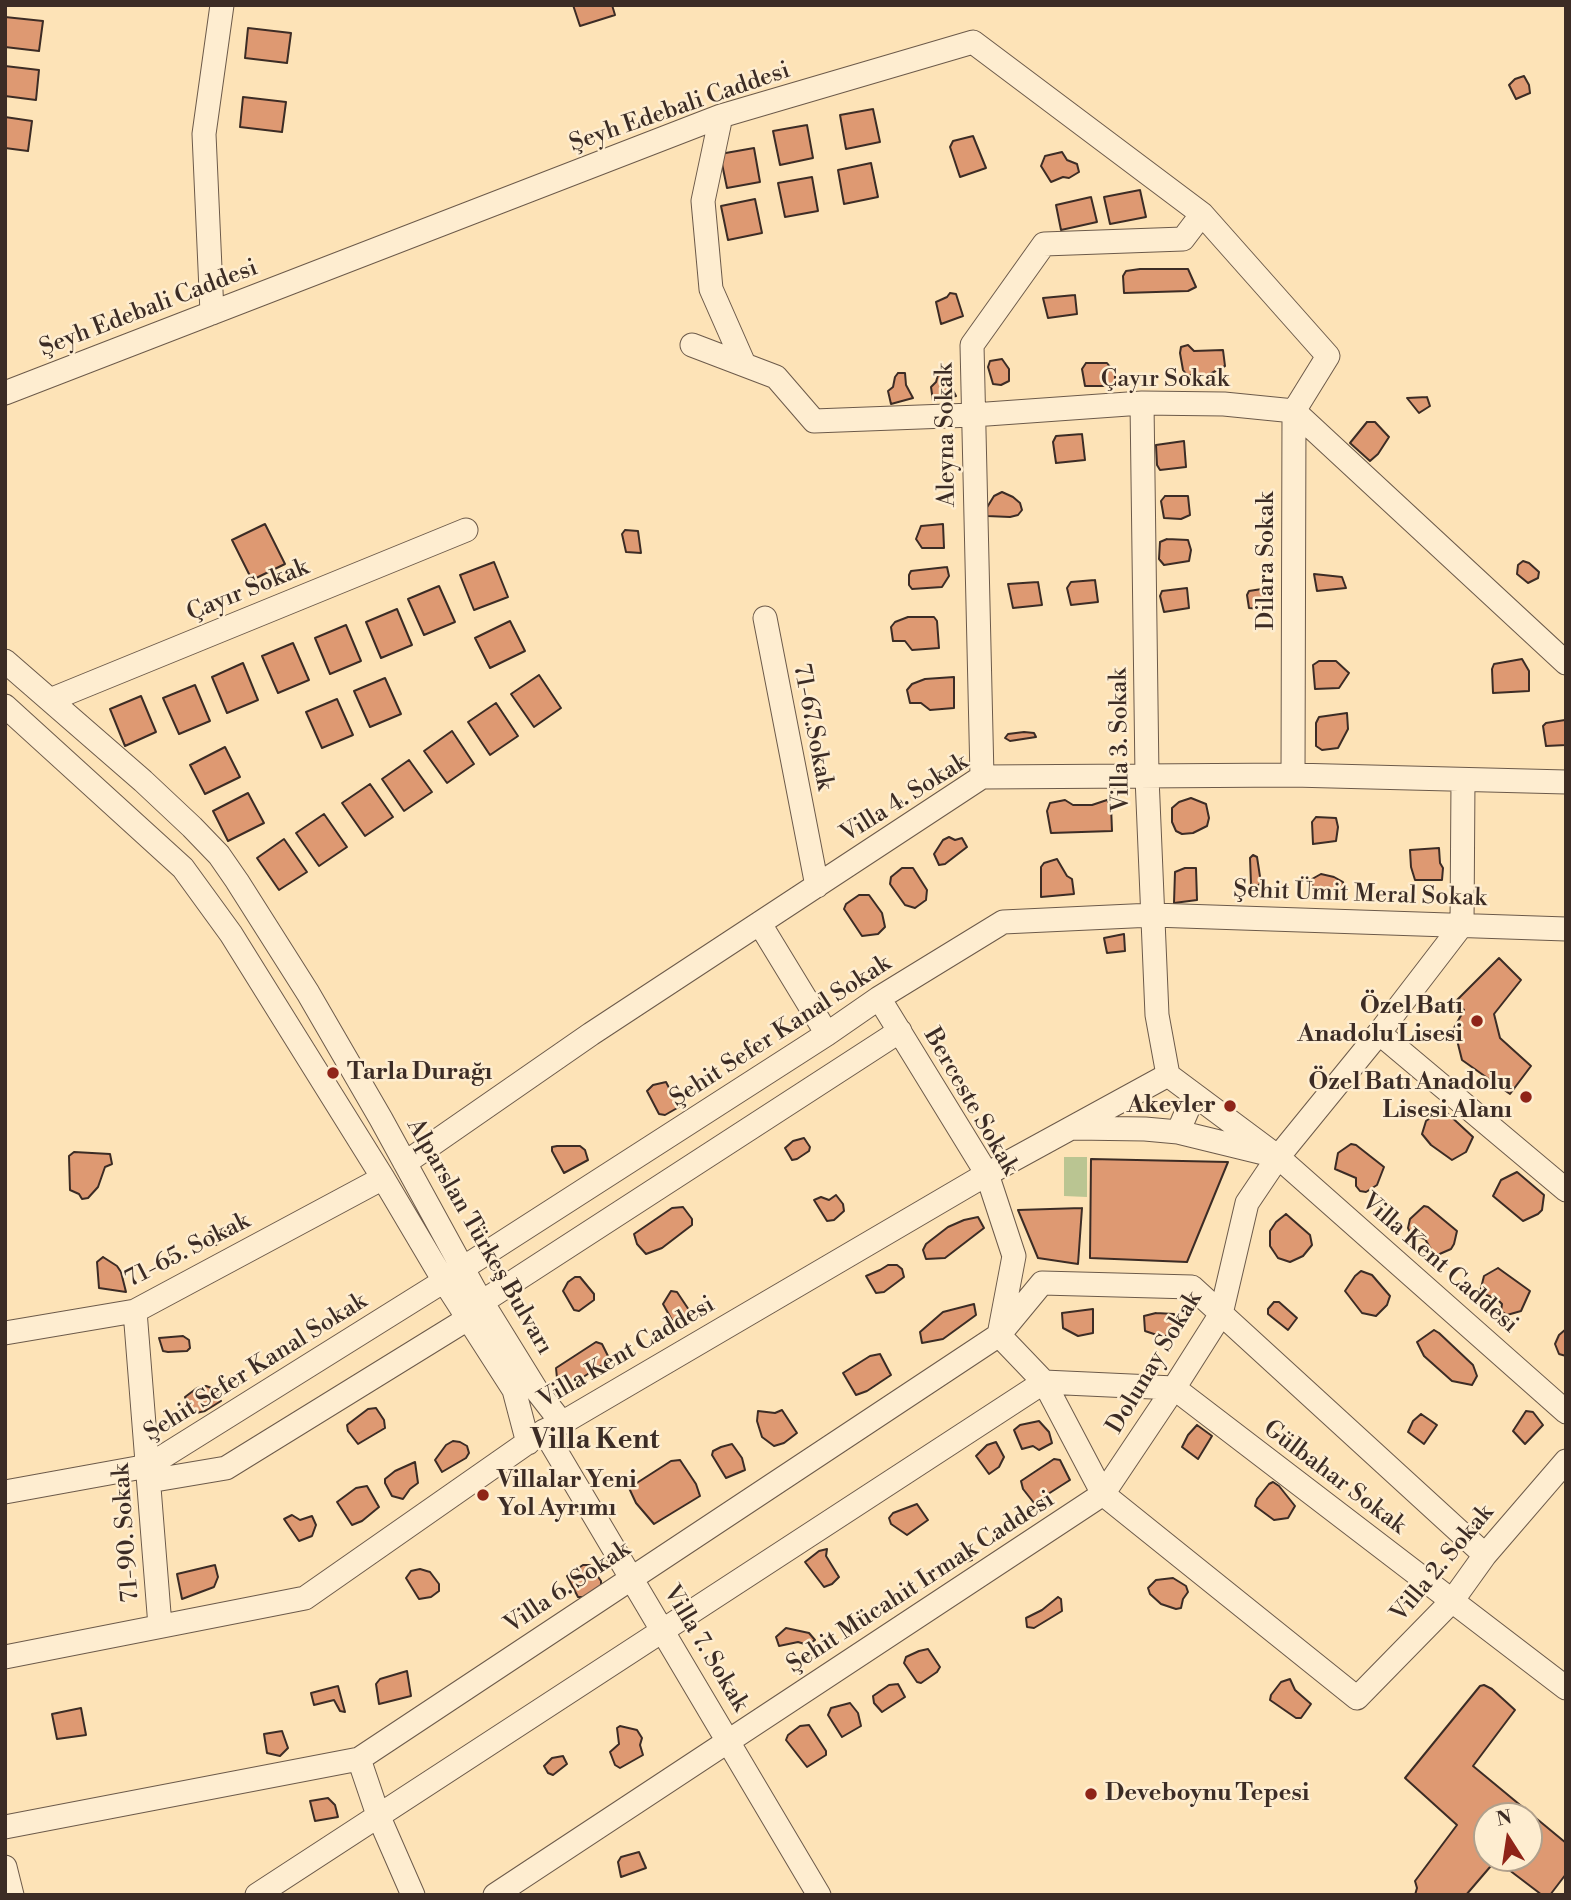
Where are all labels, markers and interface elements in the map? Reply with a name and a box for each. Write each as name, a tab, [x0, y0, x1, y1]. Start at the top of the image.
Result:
street label: Şeyh Edebali Caddesi	[566, 57, 794, 159]
street label: Şeyh Edebali Caddesi	[36, 254, 262, 364]
street label: Aleyna Sokak	[931, 363, 963, 507]
street label: Çayır Sokak	[1101, 366, 1229, 394]
street label: Dilara Sokak	[1253, 492, 1281, 630]
street label: Çayır Sokak	[183, 554, 313, 628]
street label: 71-67.Sokak	[786, 661, 838, 793]
street label: Villa 3. Sokak	[1105, 668, 1137, 812]
street label: Villa 4. Sokak	[836, 748, 974, 850]
street label: Şehit Ümit Meral Sokak	[1233, 876, 1487, 914]
street label: Şehit Sefer Kanal Sokak	[665, 950, 897, 1114]
place label: Özel Batı Anadolu Lisesi	[1297, 993, 1463, 1049]
marker: Özel Batı Anadolu Lisesi	[1469, 1013, 1485, 1029]
street label: Berceste Sokak	[916, 1024, 1024, 1180]
place label: Tarla Durağı	[347, 1059, 492, 1087]
marker: Tarla Durağı	[325, 1065, 341, 1081]
place label: Özel Batı Anadolu Lisesi Alanı	[1308, 1069, 1512, 1125]
marker: Özel Batı Anadolu Lisesi Alanı	[1518, 1089, 1534, 1105]
place label: Akevler	[1127, 1092, 1216, 1120]
marker: Akevler	[1222, 1098, 1238, 1114]
street label: Alparslan Türkeş Bulvarı	[400, 1114, 558, 1360]
street label: Villa Kent Caddesi	[1355, 1188, 1523, 1340]
street label: 71-65. Sokak	[121, 1207, 255, 1295]
street label: Dolunay Sokak	[1101, 1287, 1209, 1439]
street label: Şehit Sefer Kanal Sokak	[139, 1288, 373, 1448]
street label: Villa Kent Caddesi	[534, 1291, 720, 1415]
street label: Gülbahar Sokak	[1257, 1415, 1411, 1541]
district label: Villa Kent	[530, 1424, 660, 1458]
street label: 71-90. Sokak	[108, 1463, 146, 1603]
place label: Villalar Yeni Yol Ayrımı	[497, 1467, 637, 1523]
street label: Şehit Mücahit Irmak Caddesi	[782, 1486, 1060, 1680]
marker: Villalar Yeni Yol Ayrımı	[475, 1487, 491, 1503]
street label: Villa 2. Sokak	[1386, 1499, 1500, 1629]
street label: Villa 6. Sokak	[500, 1535, 636, 1641]
street label: Villa 7. Sokak	[656, 1581, 754, 1717]
place label: Deveboynu Tepesi	[1105, 1780, 1309, 1808]
marker: Deveboynu Tepesi	[1083, 1786, 1099, 1802]
north arrow	[1473, 1802, 1543, 1872]
text: N	[1494, 1805, 1514, 1832]

